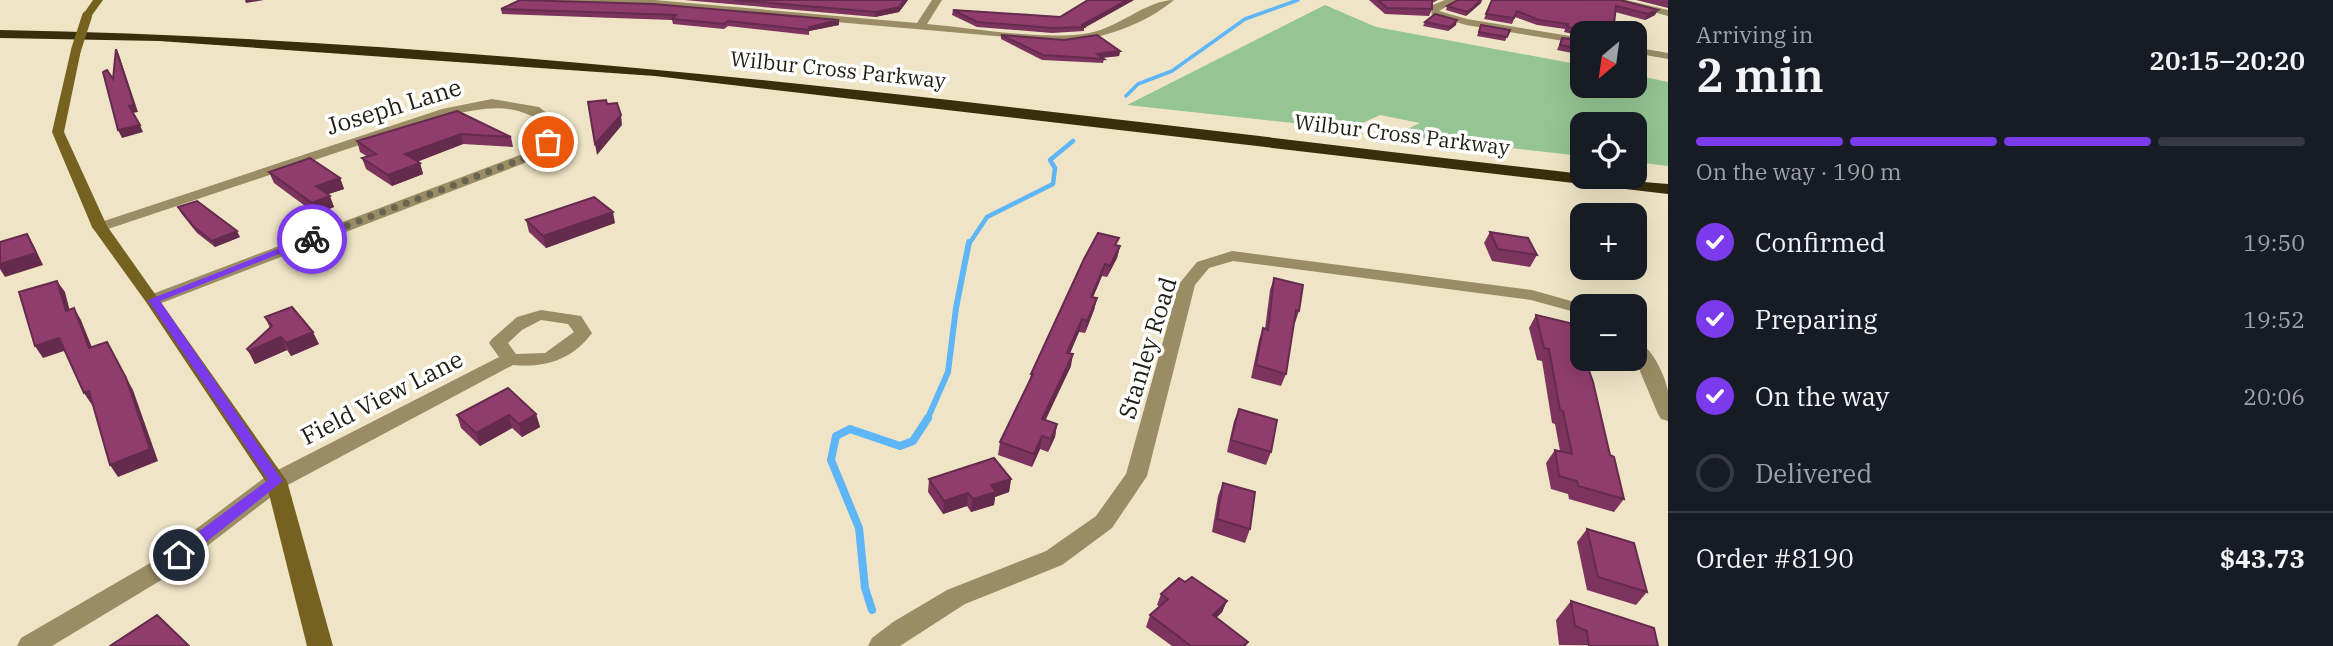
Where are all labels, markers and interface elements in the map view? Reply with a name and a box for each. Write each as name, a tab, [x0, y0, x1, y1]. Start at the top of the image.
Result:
text: Arriving in	[1696, 19, 1813, 49]
north arrow	[1570, 21, 1647, 98]
map controls	[1570, 21, 1647, 371]
text: 20:15–20:20	[2149, 43, 2305, 77]
street label: Wilbur Cross Parkway	[729, 44, 948, 94]
text: 2 min	[1696, 45, 1824, 105]
street label: Joseph Lane	[322, 70, 465, 142]
street label: Wilbur Cross Parkway	[1293, 107, 1512, 161]
pin	[518, 112, 578, 172]
button: locate	[1570, 112, 1647, 189]
icon: bag	[529, 123, 567, 161]
text: On the way · 190 m	[1696, 156, 1902, 186]
button: +	[1570, 203, 1647, 280]
courier	[277, 204, 347, 274]
icon: bike	[293, 220, 331, 258]
icon: check	[1696, 223, 1734, 261]
text: Confirmed	[1755, 225, 1886, 259]
text: 19:50	[2243, 227, 2305, 257]
street label: Stanley Road	[1110, 273, 1184, 422]
button: −	[1570, 294, 1647, 371]
icon: check	[1696, 300, 1734, 338]
text: Preparing	[1755, 302, 1877, 336]
text: 19:52	[2243, 304, 2305, 334]
street label: Field View Lane	[295, 342, 468, 452]
icon: check	[1696, 377, 1734, 415]
text: On the way	[1755, 379, 1889, 413]
text: 20:06	[2243, 381, 2305, 411]
text: Delivered	[1755, 456, 1872, 490]
pin	[149, 525, 209, 585]
icon: home	[160, 536, 198, 574]
text: Order #8190	[1696, 541, 1854, 575]
text: $43.73	[2220, 541, 2305, 575]

